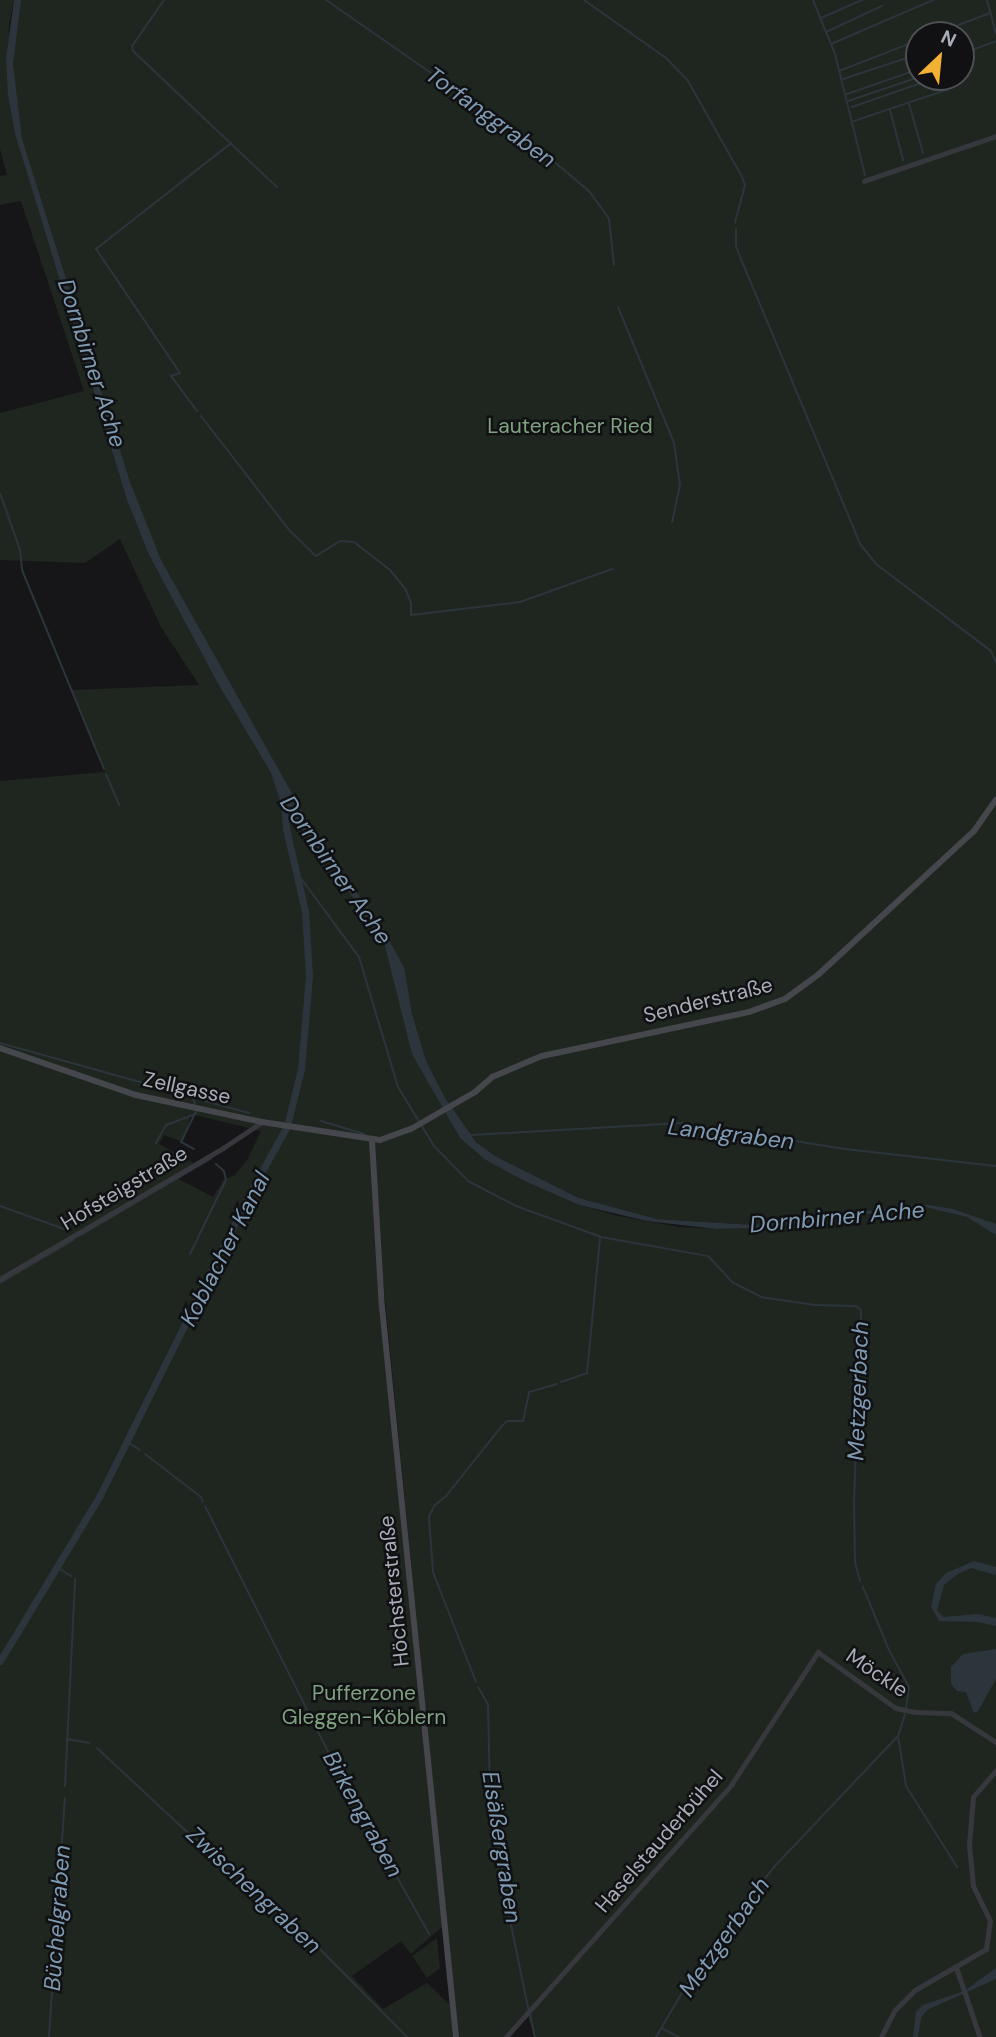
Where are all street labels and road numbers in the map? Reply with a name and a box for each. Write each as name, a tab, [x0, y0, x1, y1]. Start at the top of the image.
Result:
street label: Senderstraße	[641, 972, 775, 1028]
street label: Zellgasse	[141, 1066, 233, 1110]
street label: Hofsteigstraße	[56, 1140, 192, 1236]
street label: Höchsterstraße	[374, 1514, 414, 1668]
street label: Möckle	[841, 1643, 913, 1703]
street label: Haselstauderbühel	[590, 1764, 728, 1918]

